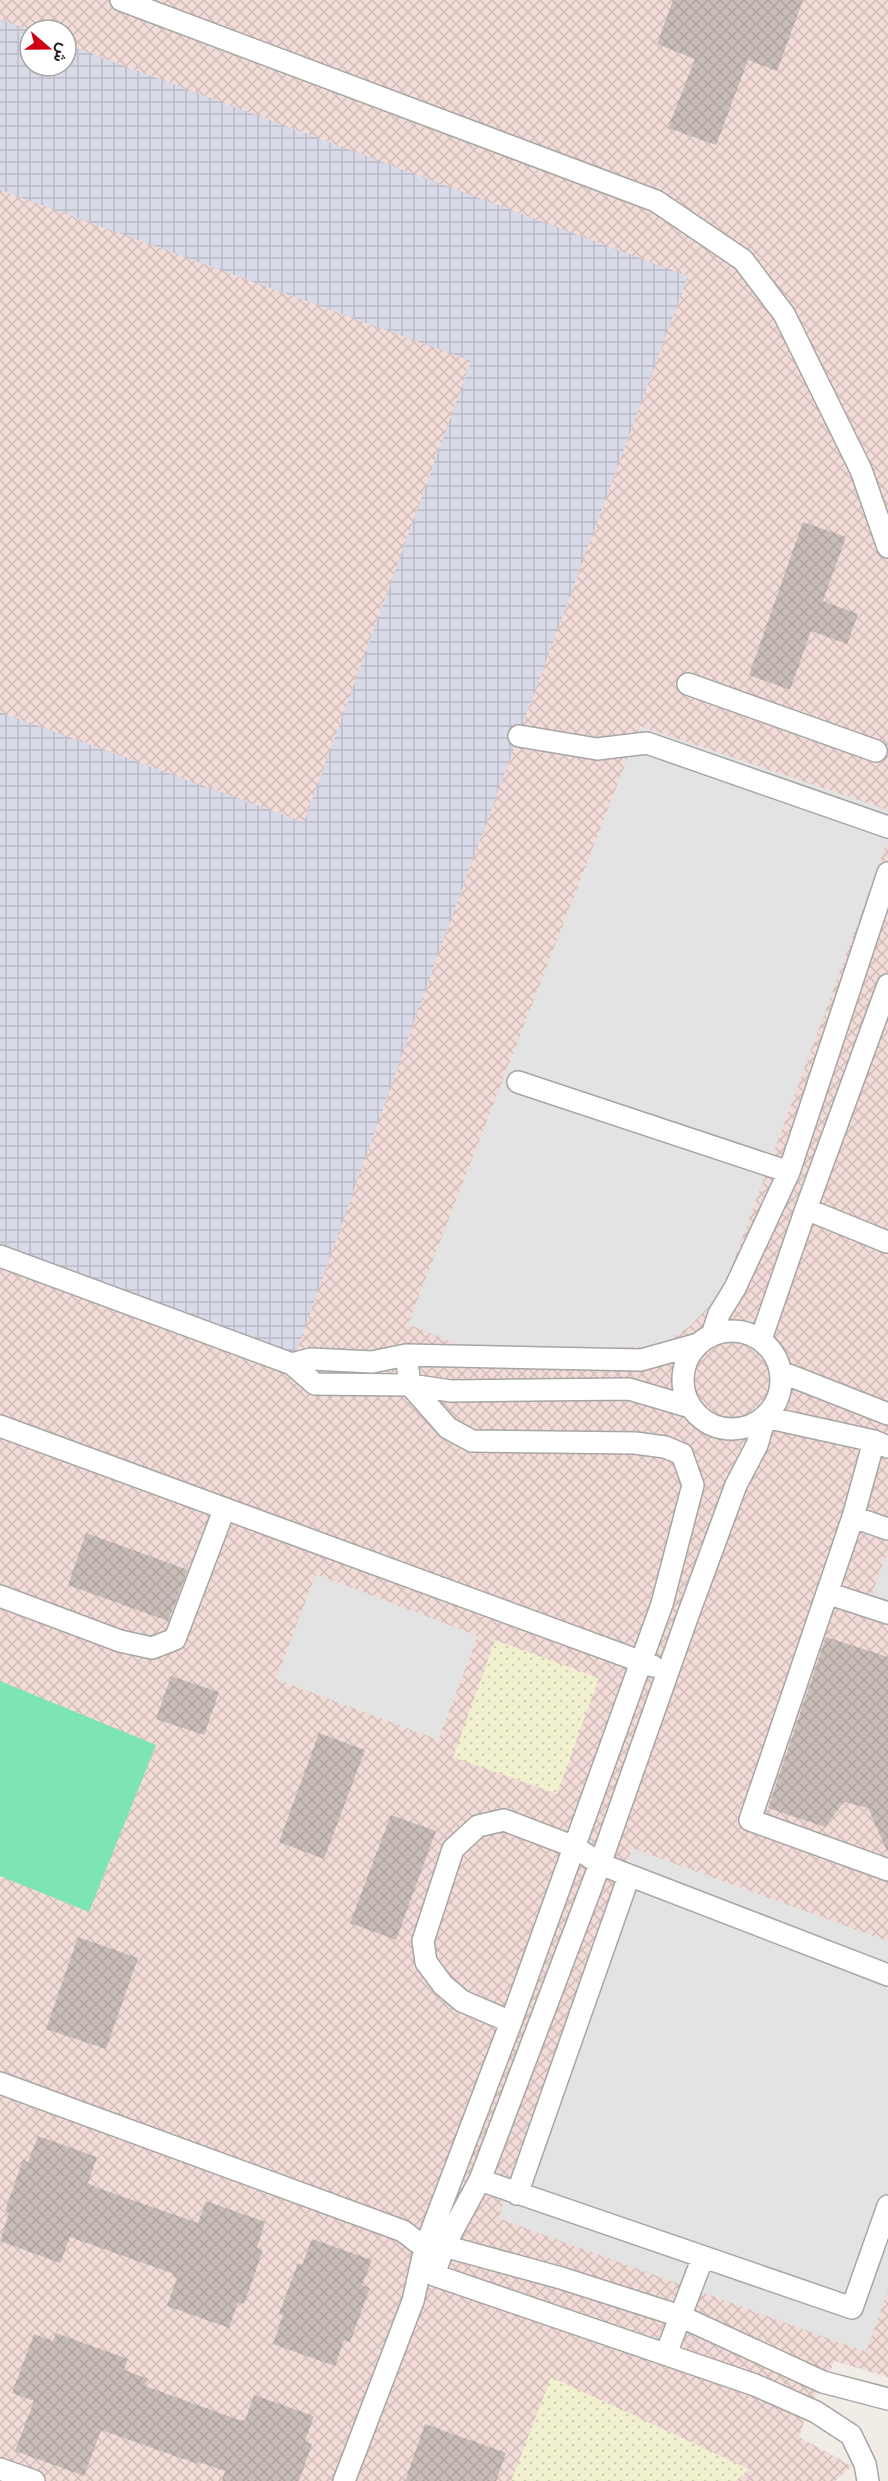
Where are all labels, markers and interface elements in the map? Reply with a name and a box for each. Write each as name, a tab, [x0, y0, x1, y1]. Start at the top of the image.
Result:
north arrow	[18, 18, 78, 78]
text: ش	[48, 40, 76, 66]

